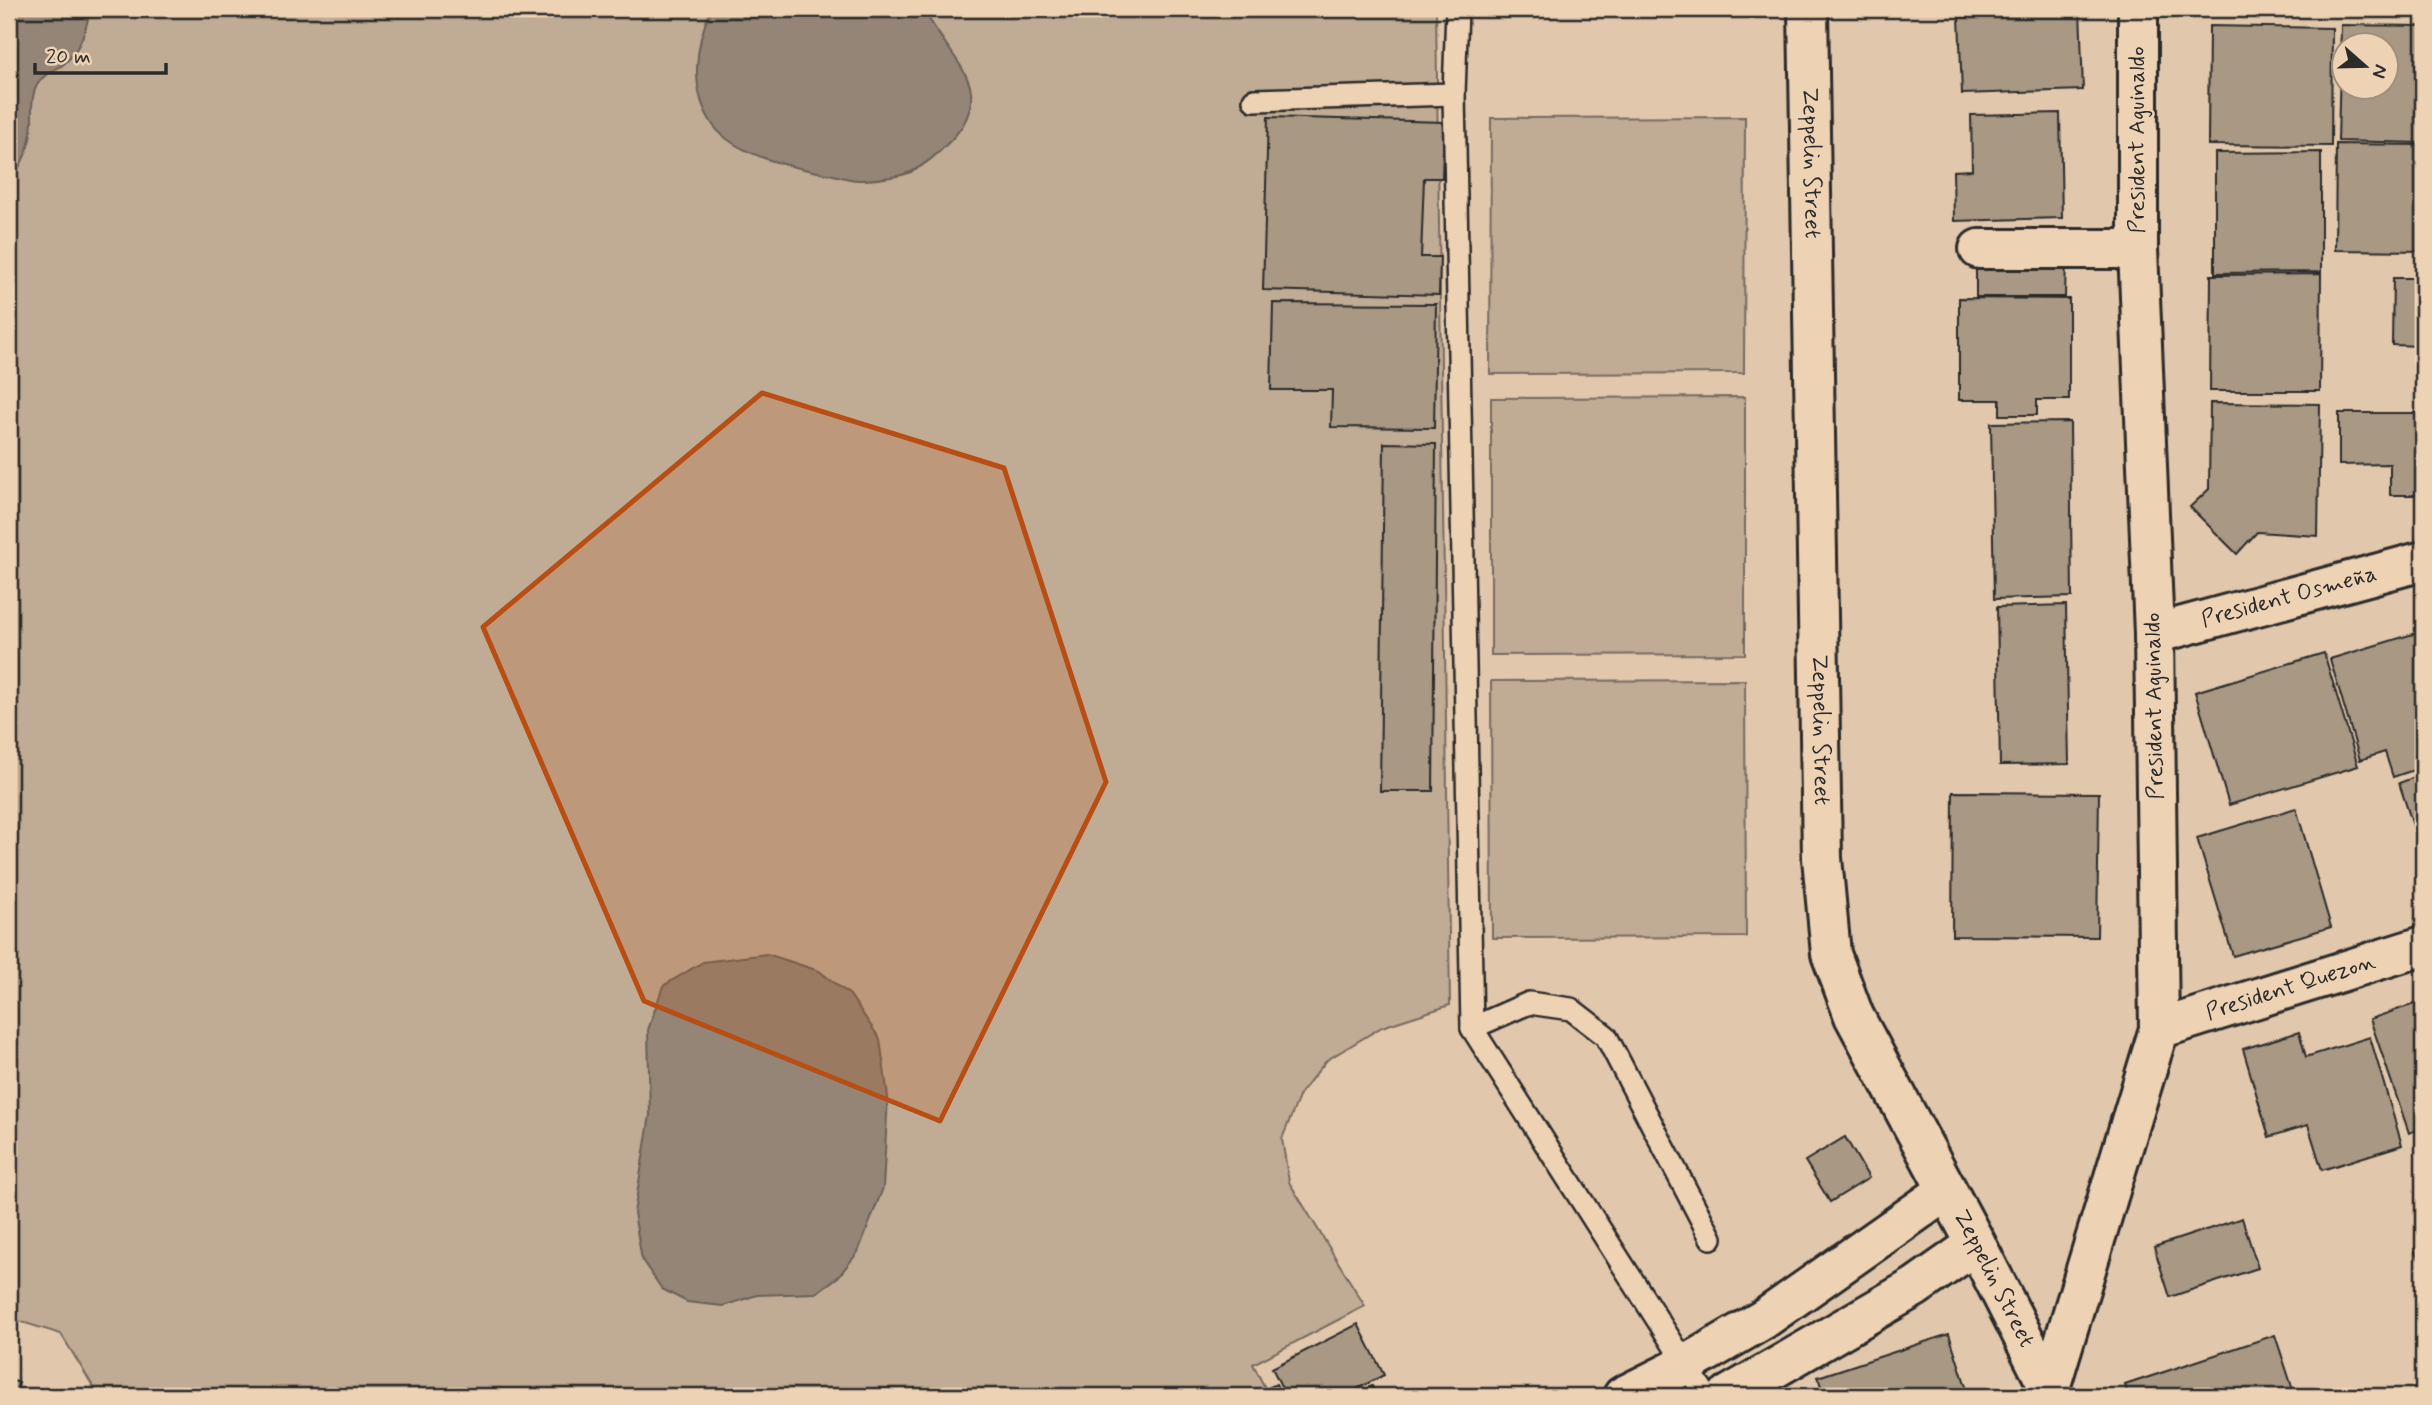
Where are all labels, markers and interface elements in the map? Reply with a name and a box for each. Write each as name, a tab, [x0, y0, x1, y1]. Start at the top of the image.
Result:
scale bar	[35, 32, 166, 76]
north arrow	[2330, 32, 2400, 102]
text: 20 m	[46, 43, 91, 71]
street label: President Aguinaldo	[2123, 47, 2153, 234]
text: N	[2366, 61, 2393, 82]
street label: Zeppelin Street	[1794, 87, 1827, 239]
street label: President Osmeña	[2198, 559, 2380, 635]
street label: President Aguinaldo	[2138, 612, 2172, 800]
street label: Zeppelin Street	[1804, 654, 1836, 806]
street label: President Quezon	[2202, 947, 2379, 1028]
street label: Zeppelin Street	[1945, 1205, 2041, 1353]

